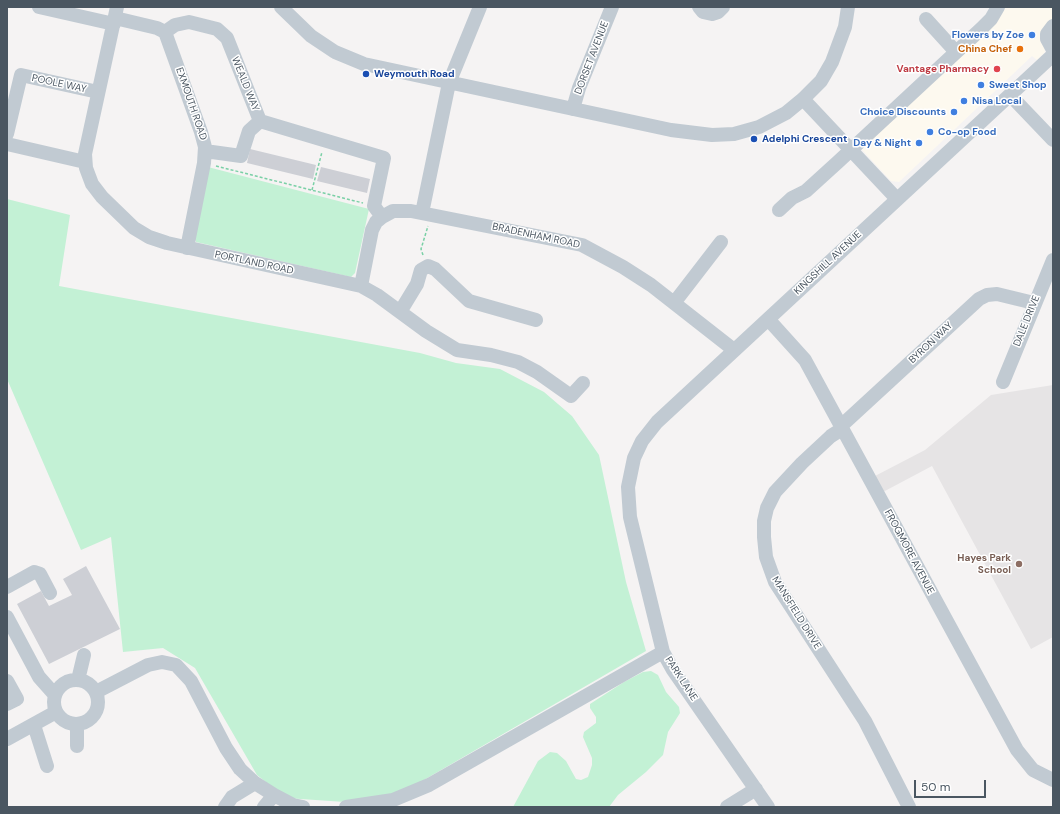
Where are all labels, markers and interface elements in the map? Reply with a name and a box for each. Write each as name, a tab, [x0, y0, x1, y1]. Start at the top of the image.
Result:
street label: DORSET AVENUE	[573, 20, 611, 96]
place label: Flowers by Zoe	[952, 29, 1024, 41]
marker: Flowers by Zoe	[1027, 30, 1037, 40]
place label: China Chef	[958, 43, 1012, 55]
marker: China Chef	[1015, 44, 1025, 54]
street label: WEALD WAY	[229, 55, 261, 113]
place label: Vantage Pharmacy	[897, 63, 989, 75]
marker: Vantage Pharmacy	[992, 64, 1002, 74]
street label: EXMOUTH ROAD	[173, 66, 209, 142]
place label: Weymouth Road	[374, 68, 455, 80]
marker: Weymouth Road	[361, 69, 371, 79]
street label: POOLE WAY	[31, 72, 87, 96]
place label: Sweet Shop	[989, 79, 1047, 91]
marker: Sweet Shop	[976, 80, 986, 90]
place label: Nisa Local	[972, 95, 1022, 107]
marker: Nisa Local	[959, 96, 969, 106]
place label: Choice Discounts	[860, 106, 946, 118]
marker: Choice Discounts	[949, 107, 959, 117]
place label: Co-op Food	[938, 126, 996, 138]
marker: Co-op Food	[925, 127, 935, 137]
place label: Adelphi Crescent	[762, 133, 847, 145]
marker: Adelphi Crescent	[749, 134, 759, 144]
place label: Day & Night	[853, 137, 911, 149]
marker: Day & Night	[914, 138, 924, 148]
street label: BRADENHAM ROAD	[491, 221, 581, 251]
street label: KINGSHILL AVENUE	[792, 229, 864, 297]
street label: PORTLAND ROAD	[214, 249, 294, 277]
street label: DALE DRIVE	[1011, 294, 1043, 348]
street label: BYRON WAY	[907, 320, 955, 366]
street label: FROGMORE AVENUE	[882, 508, 936, 596]
place label: Hayes Park School	[957, 552, 1011, 576]
marker: Hayes Park School	[1014, 559, 1024, 569]
street label: MANSFIELD DRIVE	[769, 574, 823, 652]
street label: PARK LANE	[662, 655, 700, 703]
scale bar	[916, 772, 988, 798]
text: 50 m	[921, 779, 950, 795]

